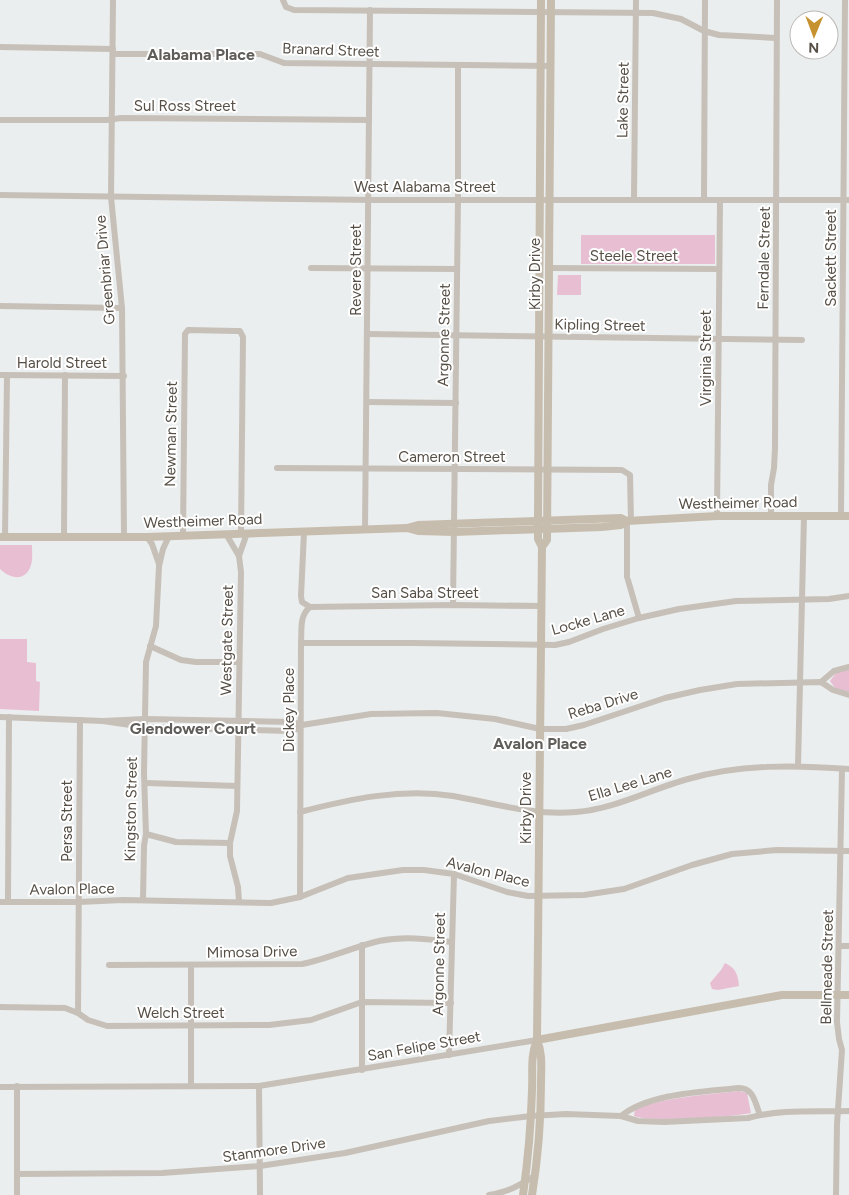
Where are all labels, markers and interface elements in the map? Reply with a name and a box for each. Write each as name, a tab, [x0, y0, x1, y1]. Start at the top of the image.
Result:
north arrow	[789, 10, 839, 60]
street label: Branard Street	[282, 39, 380, 61]
text: N	[808, 39, 819, 56]
district label: Alabama Place	[147, 45, 255, 64]
street label: Lake Street	[613, 61, 633, 138]
street label: Sul Ross Street	[134, 97, 237, 115]
street label: West Alabama Street	[354, 178, 496, 196]
street label: Ferndale Street	[754, 206, 774, 310]
street label: Sackett Street	[822, 209, 840, 307]
street label: Greenbriar Drive	[91, 215, 119, 325]
street label: Revere Street	[347, 224, 365, 316]
street label: Kirby Drive	[526, 238, 544, 310]
street label: Steele Street	[590, 247, 679, 265]
street label: Argonne Street	[434, 283, 454, 387]
street label: Virginia Street	[697, 309, 715, 406]
street label: Kipling Street	[554, 315, 646, 335]
street label: Harold Street	[17, 354, 108, 372]
street label: Newman Street	[161, 381, 181, 487]
street label: Cameron Street	[398, 448, 506, 466]
street label: Westheimer Road	[678, 493, 798, 513]
street label: Westheimer Road	[143, 510, 263, 532]
street label: Westgate Street	[217, 584, 237, 695]
street label: San Saba Street	[371, 584, 479, 602]
street label: Locke Lane	[549, 601, 627, 639]
street label: Dickey Place	[280, 668, 298, 752]
street label: Reba Drive	[566, 685, 640, 723]
district label: Glendower Court	[130, 719, 256, 738]
district label: Avalon Place	[493, 734, 587, 753]
street label: Kingston Street	[121, 756, 141, 862]
street label: Ella Lee Lane	[586, 763, 674, 805]
street label: Kirby Drive	[517, 772, 535, 844]
street label: Persa Street	[58, 780, 76, 862]
street label: Avalon Place	[444, 853, 532, 891]
street label: Avalon Place	[29, 879, 115, 899]
street label: Bellmeade Street	[817, 909, 837, 1025]
street label: Argonne Street	[429, 912, 449, 1016]
street label: Mimosa Drive	[207, 942, 297, 962]
street label: Welch Street	[137, 1004, 225, 1022]
street label: San Felipe Street	[366, 1027, 482, 1065]
street label: Stanmore Drive	[221, 1134, 327, 1166]

